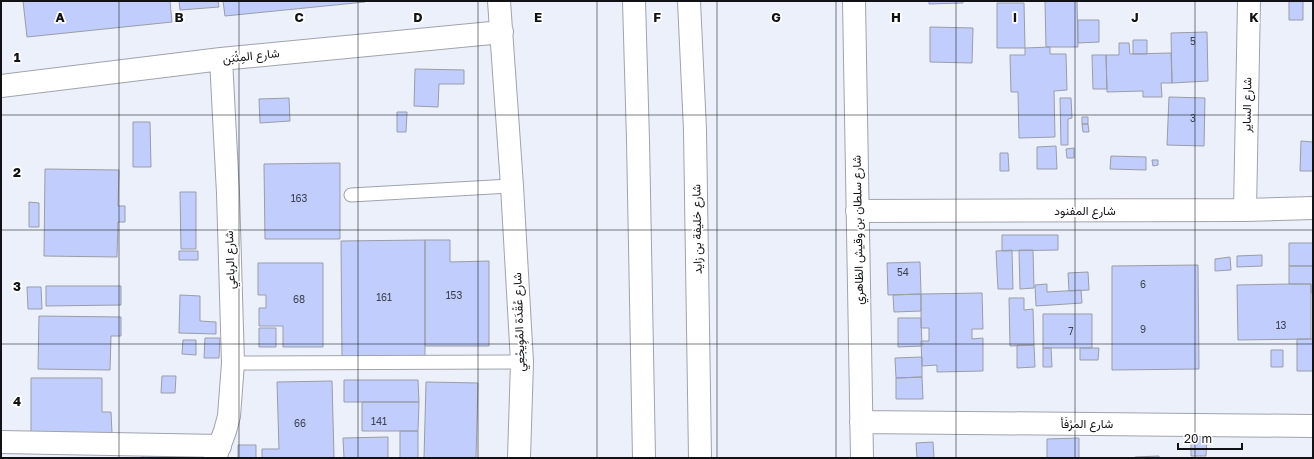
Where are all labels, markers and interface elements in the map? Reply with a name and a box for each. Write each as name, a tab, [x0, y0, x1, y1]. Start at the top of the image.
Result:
text: A	[55, 9, 65, 25]
text: B	[174, 9, 184, 25]
text: C	[294, 9, 304, 25]
text: D	[413, 9, 423, 25]
text: E	[534, 9, 542, 25]
text: F	[653, 9, 661, 25]
text: G	[771, 9, 781, 25]
text: H	[891, 9, 901, 25]
text: I	[1013, 9, 1017, 25]
text: J	[1131, 9, 1139, 25]
text: K	[1249, 9, 1259, 25]
house number: 5	[1190, 35, 1196, 47]
street label: شارع المِثْبَن	[222, 45, 280, 68]
text: 1	[14, 49, 21, 65]
street label: شارع الساير	[1239, 77, 1256, 134]
house number: 3	[1190, 112, 1196, 124]
street label: شارع سلطان بن وقيش الظاهري	[849, 155, 869, 305]
text: 2	[13, 164, 21, 180]
street label: شارع خليفة بن زايد	[688, 184, 707, 274]
house number: 163	[291, 192, 308, 204]
street label: شارع المفنود	[1054, 203, 1116, 220]
street label: شارع الرباعي	[221, 230, 241, 289]
house number: 54	[897, 266, 909, 278]
street label: شارع عُقْدَة المُوِيجْعِي	[509, 272, 531, 372]
text: 3	[13, 278, 21, 294]
house number: 6	[1140, 278, 1146, 290]
house number: 153	[446, 289, 462, 301]
house number: 161	[376, 291, 392, 303]
house number: 68	[293, 293, 305, 305]
house number: 13	[1276, 319, 1286, 331]
house number: 9	[1140, 323, 1146, 335]
house number: 7	[1068, 325, 1074, 337]
text: 4	[13, 393, 21, 409]
house number: 141	[371, 415, 387, 427]
street label: شارع المرْفَأ	[1061, 416, 1113, 433]
house number: 66	[294, 417, 306, 429]
scale bar	[1178, 425, 1242, 451]
text: 20 m	[1184, 431, 1212, 446]

